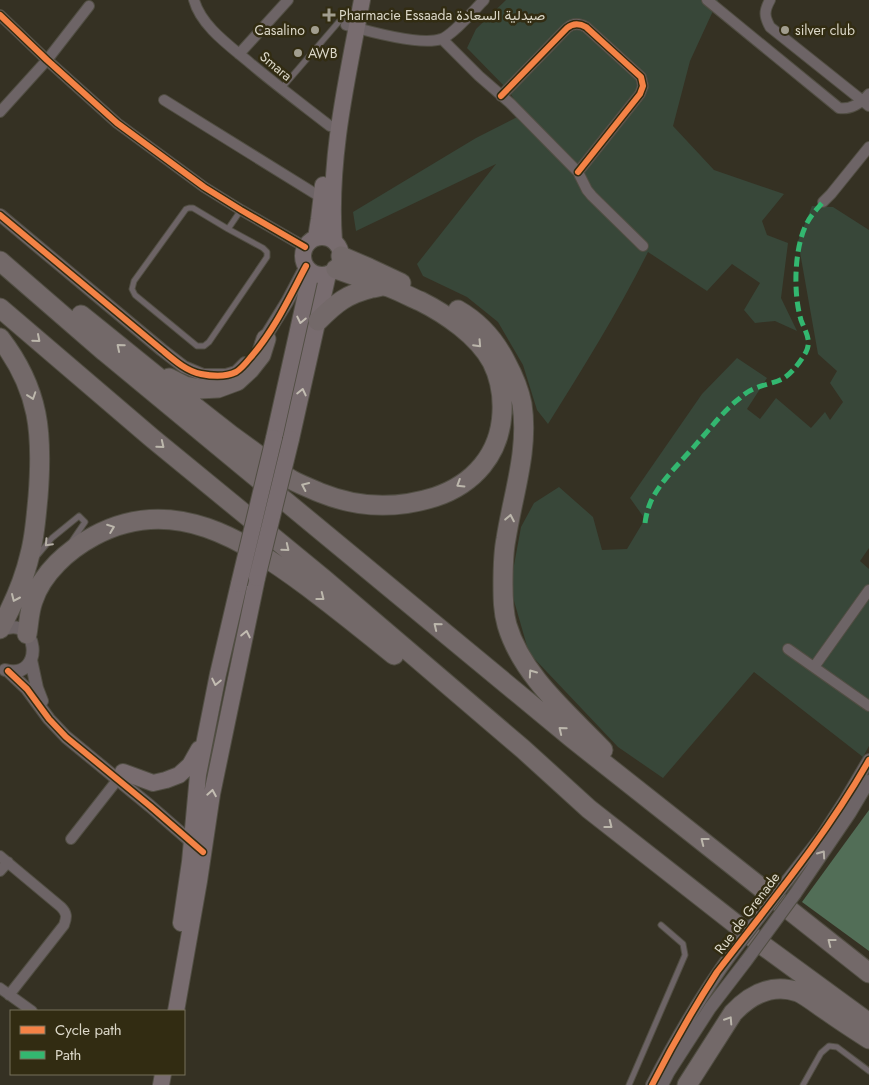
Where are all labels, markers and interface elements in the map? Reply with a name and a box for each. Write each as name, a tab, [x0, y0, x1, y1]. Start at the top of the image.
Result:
place label: Pharmacie Essaada صيدلية السعادة	[339, 5, 545, 25]
marker: Pharmacie Essaada صيدلية السعادة	[323, 9, 335, 21]
place label: Casalino	[254, 20, 305, 40]
place label: silver club	[795, 20, 855, 40]
marker: Casalino	[309, 24, 321, 36]
marker: silver club	[779, 24, 791, 36]
place label: AWB	[308, 43, 338, 63]
street label: Smara	[255, 46, 297, 86]
marker: AWB	[292, 47, 304, 59]
one-way arrow	[296, 315, 307, 324]
one-way arrow	[32, 333, 41, 342]
one-way arrow	[472, 338, 481, 347]
one-way arrow	[116, 343, 125, 352]
one-way arrow	[296, 387, 307, 396]
one-way arrow	[26, 391, 36, 399]
one-way arrow	[155, 439, 164, 447]
one-way arrow	[457, 478, 466, 488]
one-way arrow	[301, 482, 310, 492]
one-way arrow	[504, 513, 515, 522]
one-way arrow	[106, 524, 115, 534]
one-way arrow	[45, 538, 54, 547]
one-way arrow	[281, 542, 290, 551]
one-way arrow	[315, 592, 324, 600]
one-way arrow	[11, 593, 22, 602]
one-way arrow	[434, 624, 443, 632]
one-way arrow	[240, 629, 250, 638]
one-way arrow	[529, 669, 538, 679]
one-way arrow	[211, 678, 222, 687]
one-way arrow	[559, 726, 568, 735]
one-way arrow	[207, 788, 217, 797]
one-way arrow	[603, 819, 612, 827]
one-way arrow	[700, 838, 709, 847]
one-way arrow	[816, 850, 825, 860]
street label: Rue de Grenade	[710, 868, 784, 958]
one-way arrow	[828, 940, 837, 948]
legend	[10, 1010, 185, 1075]
one-way arrow	[723, 1016, 732, 1025]
text: Cycle path	[55, 1019, 122, 1041]
text: Path	[55, 1044, 81, 1066]

